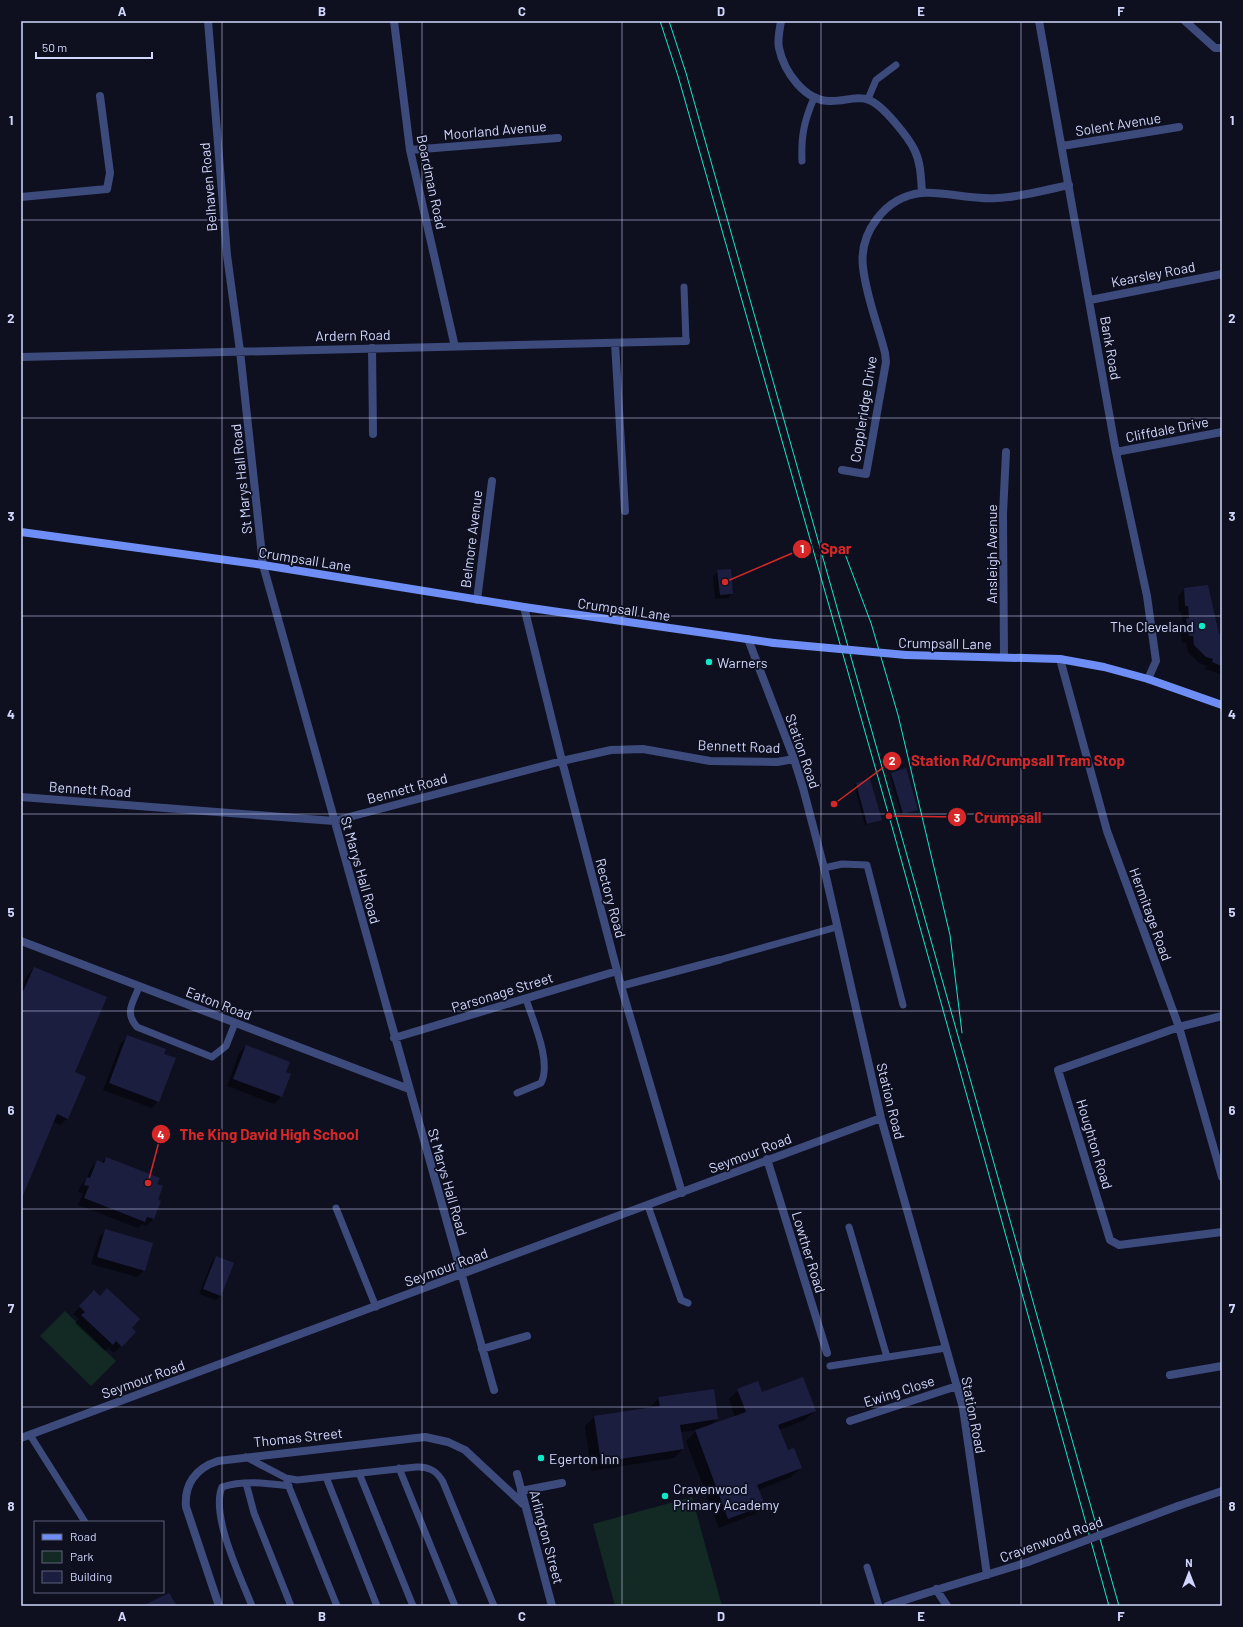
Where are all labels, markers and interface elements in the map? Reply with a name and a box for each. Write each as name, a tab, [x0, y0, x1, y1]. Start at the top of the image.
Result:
text: A	[118, 3, 127, 19]
text: B	[318, 3, 326, 19]
text: C	[518, 3, 526, 19]
text: D	[717, 3, 725, 19]
text: E	[917, 3, 925, 19]
text: F	[1117, 3, 1125, 19]
scale bar	[36, 34, 152, 60]
text: 50 m	[42, 40, 67, 54]
street label: Solent Avenue	[1074, 109, 1162, 139]
text: 1	[9, 112, 13, 128]
text: 1	[1230, 112, 1234, 128]
street label: Moorland Avenue	[443, 117, 547, 143]
street label: Boardman Road	[414, 133, 450, 231]
street label: Belhaven Road	[196, 142, 220, 232]
street label: Kearsley Road	[1109, 258, 1197, 290]
text: 2	[7, 310, 15, 326]
text: 2	[1228, 310, 1236, 326]
street label: Bank Road	[1097, 315, 1125, 381]
street label: Ardern Road	[315, 326, 391, 344]
street label: Coppleridge Drive	[846, 355, 880, 463]
street label: Cliffdale Drive	[1124, 413, 1210, 445]
street label: St Marys Hall Road	[227, 423, 255, 535]
street label: Belmore Avenue	[457, 489, 485, 589]
street label: Ansleigh Avenue	[983, 504, 1000, 604]
text: 3	[7, 508, 15, 524]
text: 3	[1228, 508, 1236, 524]
callout: Spar	[792, 536, 859, 563]
text: Spar	[820, 539, 852, 557]
text: 1	[800, 541, 804, 555]
street label: Crumpsall Lane	[257, 543, 353, 575]
street label: Crumpsall Lane	[576, 594, 672, 624]
place label: The Cleveland	[1110, 618, 1194, 635]
marker: The Cleveland	[1197, 621, 1207, 631]
street label: Crumpsall Lane	[898, 634, 992, 652]
place label: Warners	[717, 654, 768, 671]
marker: Warners	[704, 657, 714, 667]
text: 4	[7, 706, 15, 722]
text: 4	[1228, 706, 1236, 722]
street label: Station Road	[782, 711, 824, 791]
street label: Bennett Road	[697, 736, 781, 756]
callout: Station Rd/Crumpsall Tram Stop	[882, 747, 1133, 774]
text: Station Rd/Crumpsall Tram Stop	[911, 751, 1125, 769]
text: 2	[889, 753, 896, 767]
street label: Bennett Road	[365, 769, 449, 807]
street label: Bennett Road	[48, 778, 132, 800]
callout: Crumpsall	[947, 804, 1050, 831]
text: Crumpsall	[975, 808, 1041, 826]
text: 3	[954, 810, 960, 824]
street label: St Marys Hall Road	[338, 814, 384, 926]
street label: Rectory Road	[592, 856, 630, 940]
street label: Hermitage Road	[1126, 865, 1176, 963]
text: 5	[7, 904, 15, 920]
text: 5	[1228, 904, 1236, 920]
street label: Parsonage Street	[449, 968, 555, 1016]
street label: Eaton Road	[184, 983, 254, 1023]
street label: Station Road	[873, 1061, 909, 1141]
street label: Houghton Road	[1073, 1097, 1117, 1191]
text: 6	[8, 1102, 15, 1118]
text: 6	[1229, 1102, 1236, 1118]
callout: The King David High School	[151, 1121, 366, 1148]
text: The King David High School	[179, 1125, 359, 1143]
street label: St Marys Hall Road	[425, 1126, 471, 1238]
text: 4	[157, 1127, 165, 1141]
street label: Seymour Road	[706, 1129, 794, 1177]
street label: Lowther Road	[789, 1209, 829, 1295]
street label: Seymour Road	[402, 1244, 490, 1290]
text: 7	[8, 1300, 15, 1316]
text: 7	[1229, 1300, 1236, 1316]
street label: Seymour Road	[99, 1356, 187, 1402]
street label: Ewing Close	[861, 1372, 937, 1410]
street label: Station Road	[958, 1375, 990, 1455]
street label: Thomas Street	[253, 1424, 343, 1450]
place label: Egerton Inn	[549, 1450, 619, 1467]
marker: Egerton Inn	[536, 1453, 546, 1463]
place label: Cravenwood Primary Academy	[673, 1480, 780, 1513]
street label: Arlington Street	[526, 1488, 568, 1586]
marker: Cravenwood Primary Academy	[660, 1491, 670, 1501]
text: 8	[7, 1498, 15, 1514]
text: 8	[1228, 1498, 1236, 1514]
street label: Cravenwood Road	[997, 1512, 1105, 1566]
legend	[34, 1521, 164, 1593]
text: Road	[70, 1529, 97, 1543]
text: Park	[70, 1549, 94, 1563]
north arrow	[1169, 1553, 1209, 1593]
text: N	[1185, 1556, 1193, 1569]
text: Building	[70, 1569, 112, 1583]
text: A	[118, 1608, 127, 1624]
text: B	[318, 1608, 326, 1624]
text: C	[518, 1608, 526, 1624]
text: D	[717, 1608, 725, 1624]
text: E	[917, 1608, 925, 1624]
text: F	[1117, 1608, 1125, 1624]

